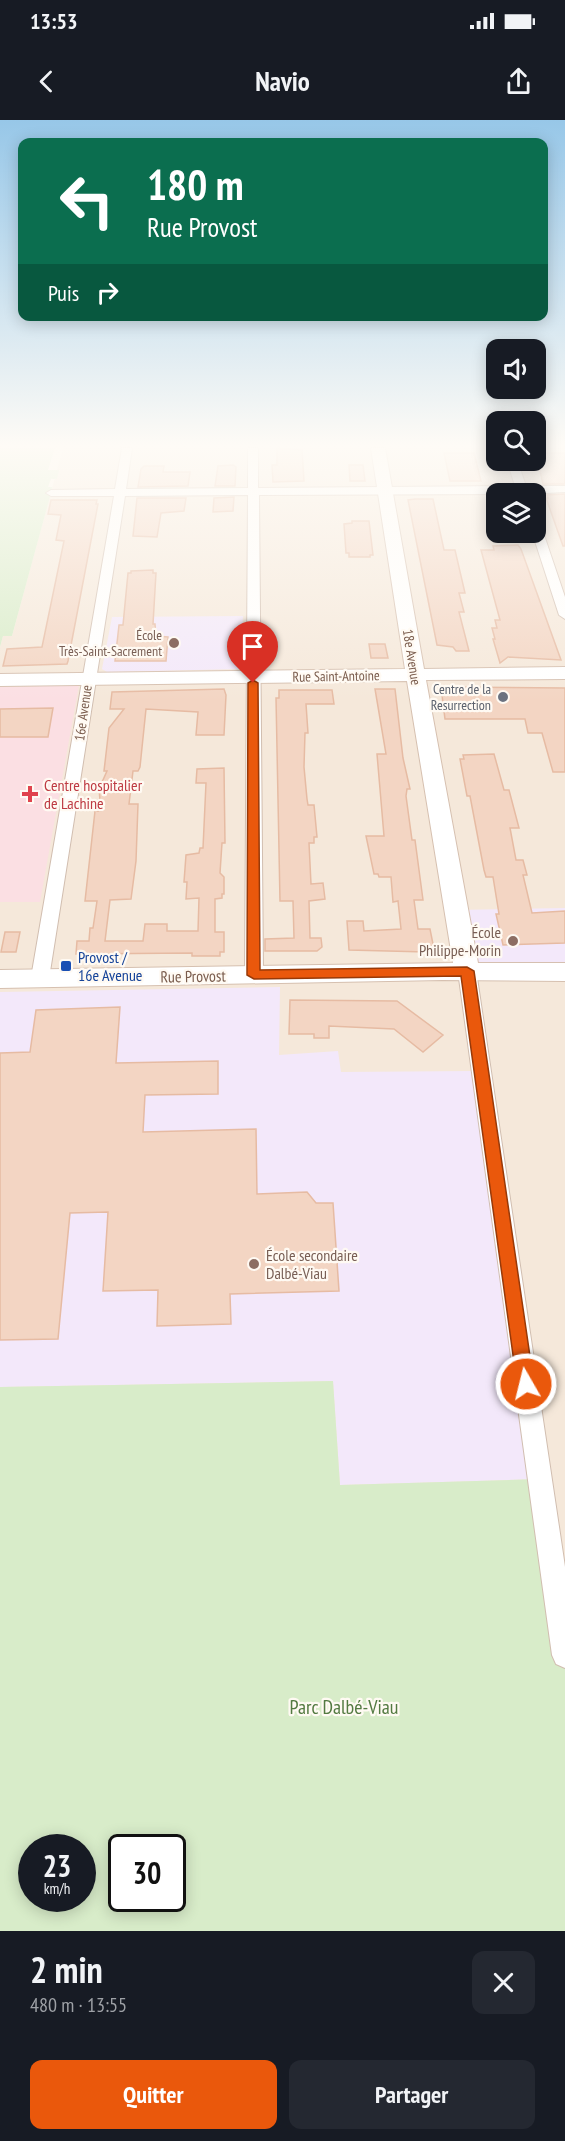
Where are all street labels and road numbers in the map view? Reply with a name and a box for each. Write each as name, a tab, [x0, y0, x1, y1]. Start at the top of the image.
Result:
street label: 18e Avenue	[399, 628, 425, 686]
street label: Rue Saint-Antoine	[292, 666, 380, 686]
street label: 16e Avenue	[70, 684, 96, 742]
street label: Rue Provost	[160, 965, 226, 987]

